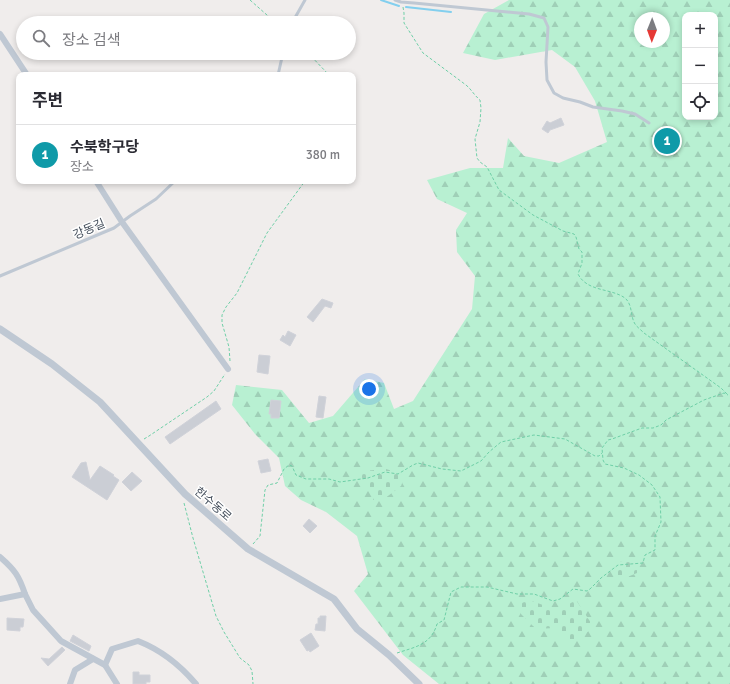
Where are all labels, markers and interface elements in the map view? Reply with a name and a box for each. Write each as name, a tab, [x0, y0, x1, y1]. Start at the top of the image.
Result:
north arrow	[634, 12, 670, 48]
map controls	[682, 12, 718, 120]
button: +	[682, 12, 718, 48]
search box	[16, 16, 356, 60]
icon: search	[30, 27, 52, 49]
text: 장소 검색	[62, 31, 121, 49]
button: −	[682, 48, 718, 84]
button: locate	[682, 84, 718, 120]
text: 주변	[32, 90, 63, 111]
pin: 1	[654, 126, 680, 156]
text: 수북학구당	[70, 138, 139, 156]
text: 1	[41, 147, 49, 163]
text: 380 m	[306, 147, 340, 163]
text: 장소	[70, 159, 94, 175]
street label: 강동길	[71, 216, 107, 243]
your location	[359, 379, 379, 399]
street label: 한수동로	[191, 484, 234, 525]

